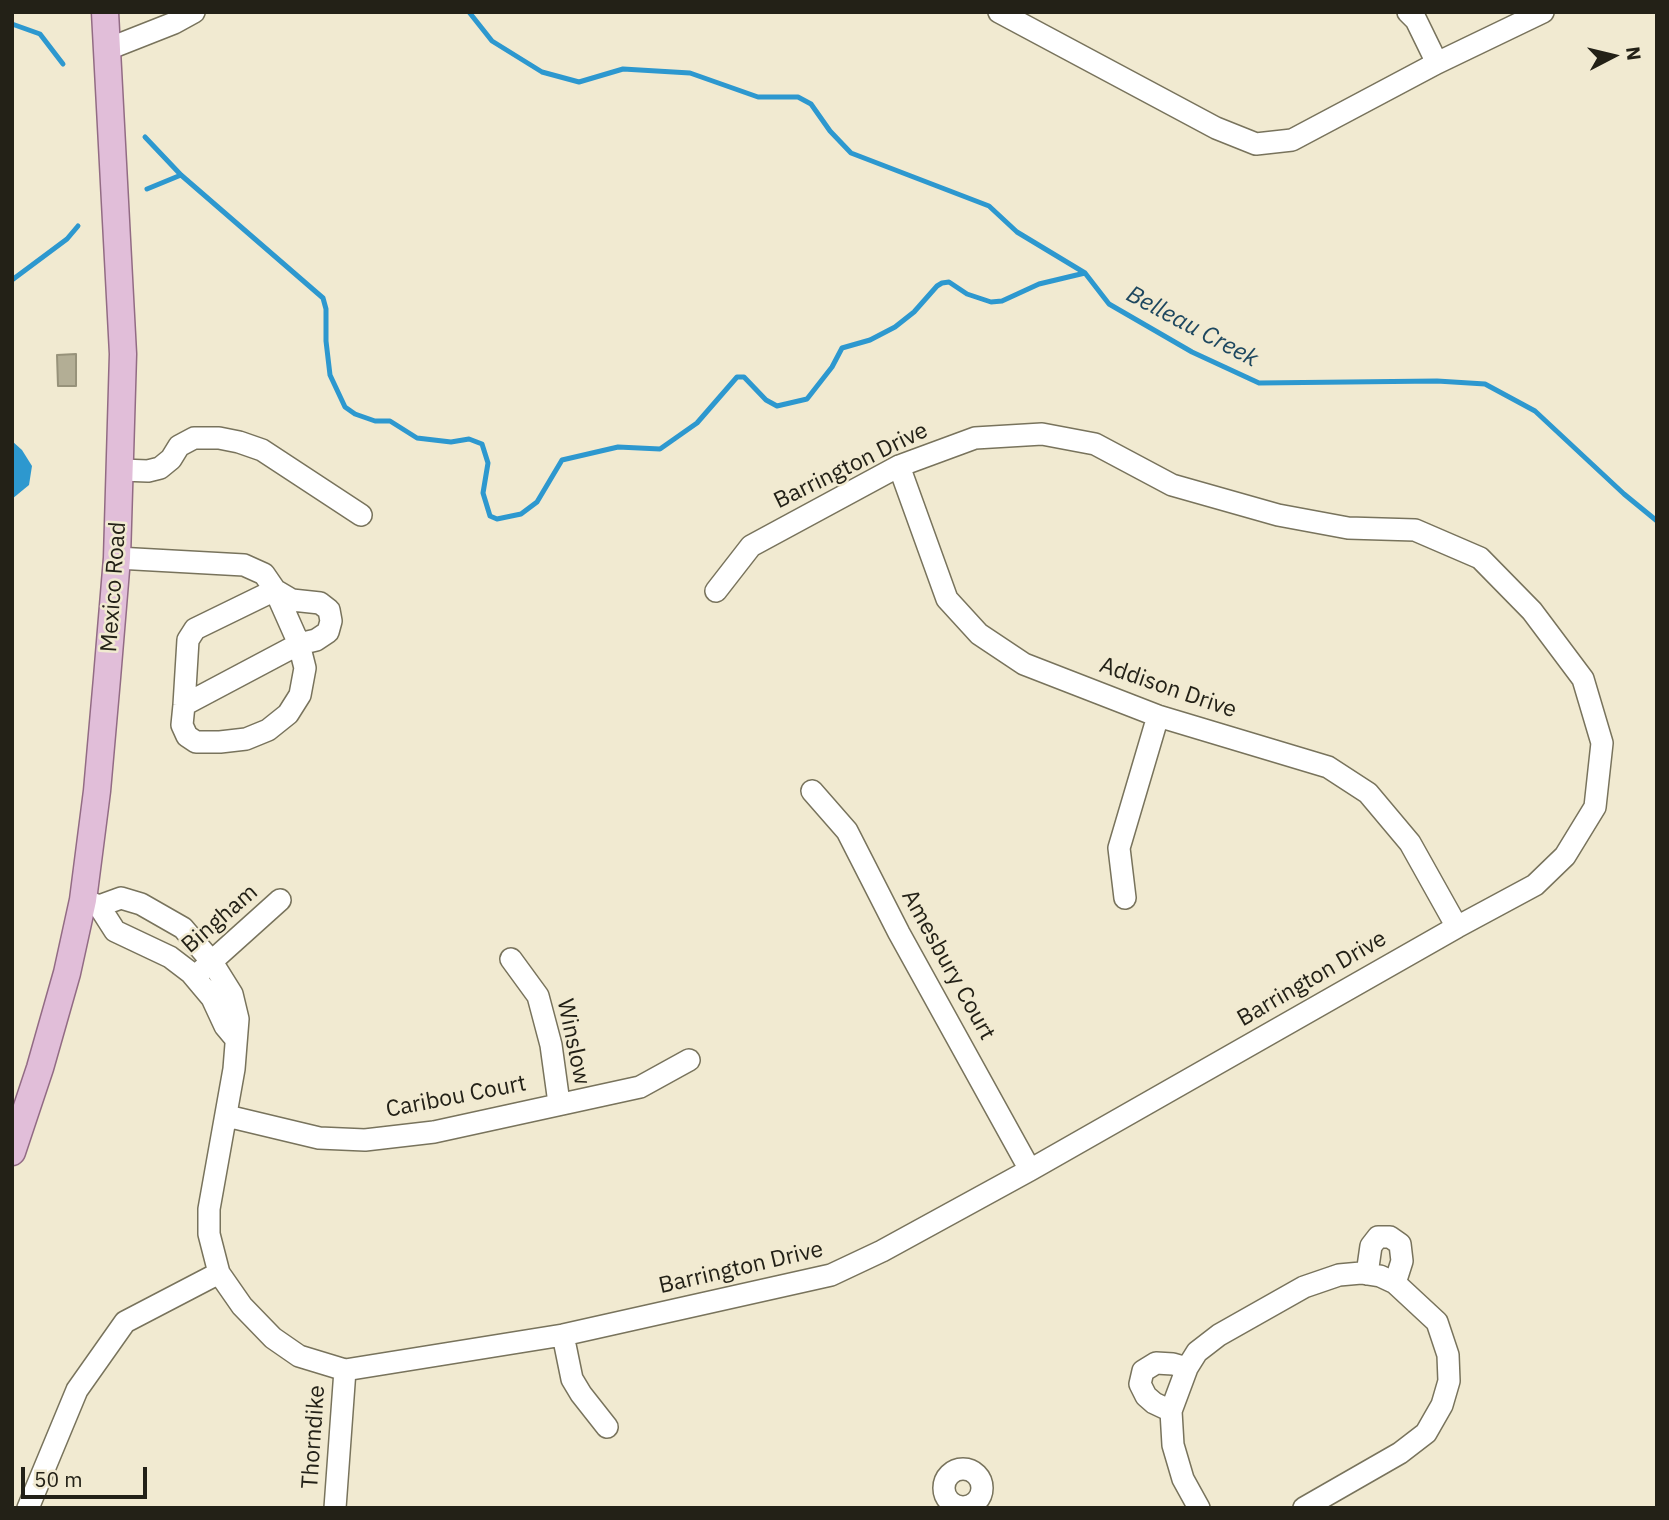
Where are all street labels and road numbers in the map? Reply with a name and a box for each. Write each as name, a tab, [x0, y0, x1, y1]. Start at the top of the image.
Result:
street label: Barrington Drive	[770, 417, 932, 515]
street label: Mexico Road	[96, 521, 132, 653]
street label: Addison Drive	[1096, 652, 1240, 724]
street label: Bingham	[176, 879, 264, 959]
street label: Amesbury Court	[895, 885, 1001, 1045]
street label: Barrington Drive	[1232, 925, 1392, 1033]
street label: Winslow	[550, 996, 596, 1088]
street label: Caribou Court	[384, 1070, 528, 1124]
street label: Barrington Drive	[656, 1236, 826, 1300]
street label: Thorndike	[297, 1384, 331, 1490]

